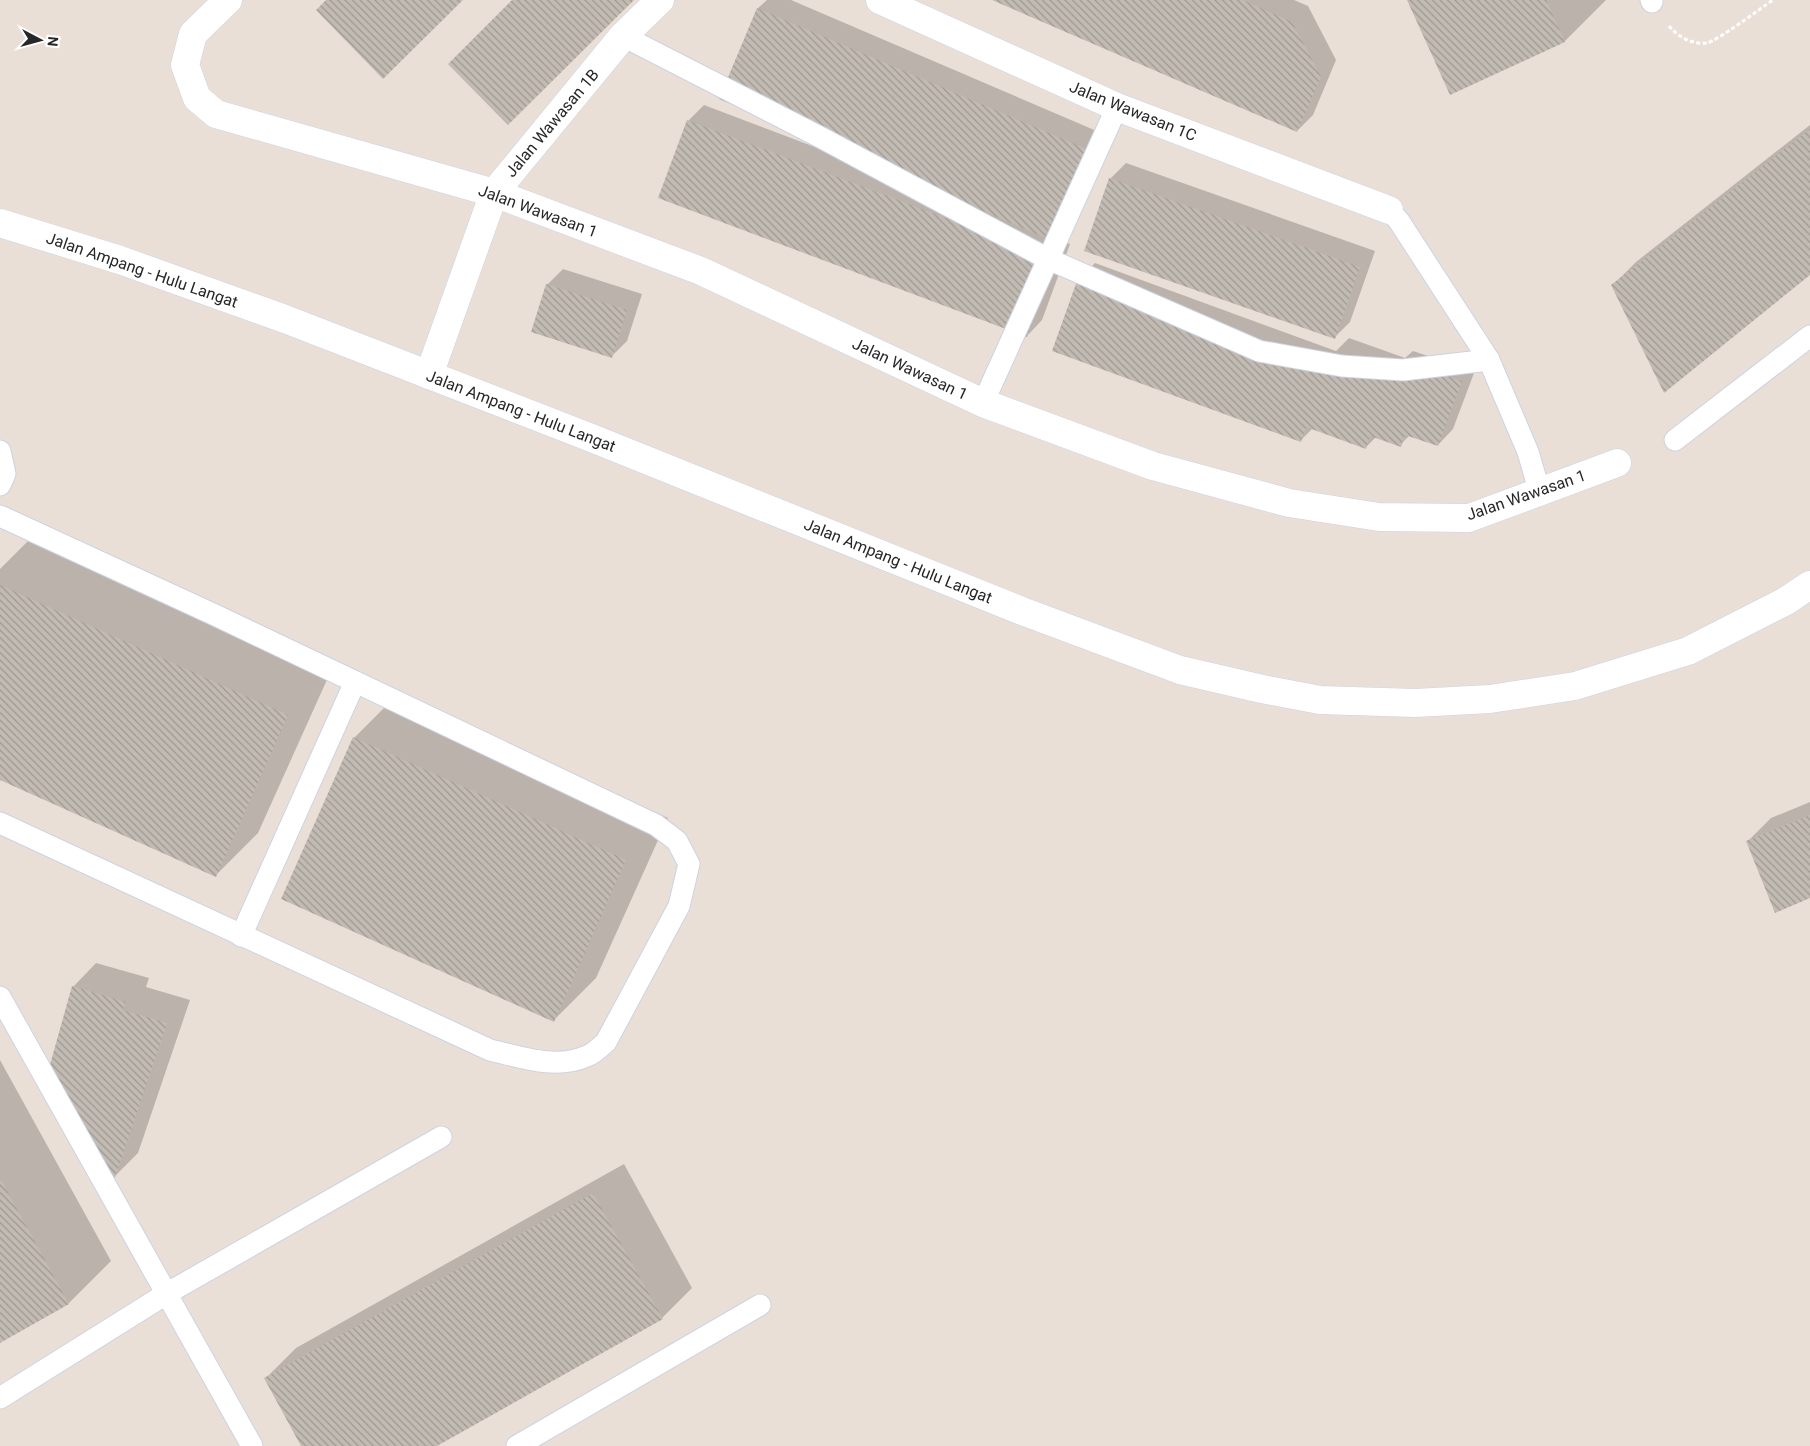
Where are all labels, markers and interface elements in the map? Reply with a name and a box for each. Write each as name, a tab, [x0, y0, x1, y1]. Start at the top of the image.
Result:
north arrow	[15, 15, 65, 65]
text: N	[44, 36, 61, 47]
street label: Jalan Wawasan 1B	[501, 65, 603, 181]
street label: Jalan Wawasan 1C	[1067, 77, 1199, 145]
street label: Jalan Wawasan 1	[476, 181, 600, 241]
street label: Jalan Ampang - Hulu Langat	[44, 228, 240, 312]
street label: Jalan Wawasan 1	[849, 334, 971, 404]
street label: Jalan Ampang - Hulu Langat	[424, 366, 618, 456]
street label: Jalan Wawasan 1	[1464, 466, 1588, 524]
street label: Jalan Ampang - Hulu Langat	[801, 514, 995, 608]

